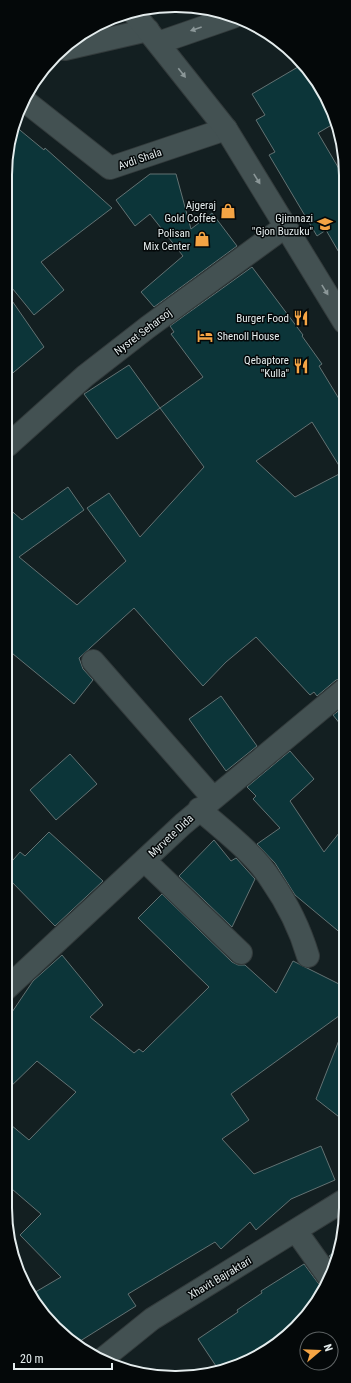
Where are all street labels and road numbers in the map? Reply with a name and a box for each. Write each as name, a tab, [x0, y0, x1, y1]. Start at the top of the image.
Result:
street label: Avdi Shala	[116, 145, 164, 173]
street label: Nysret Seharsoj	[112, 306, 174, 358]
street label: Myrvete Dida	[146, 812, 196, 860]
street label: Xhavit Bajraktari	[186, 1254, 254, 1302]

